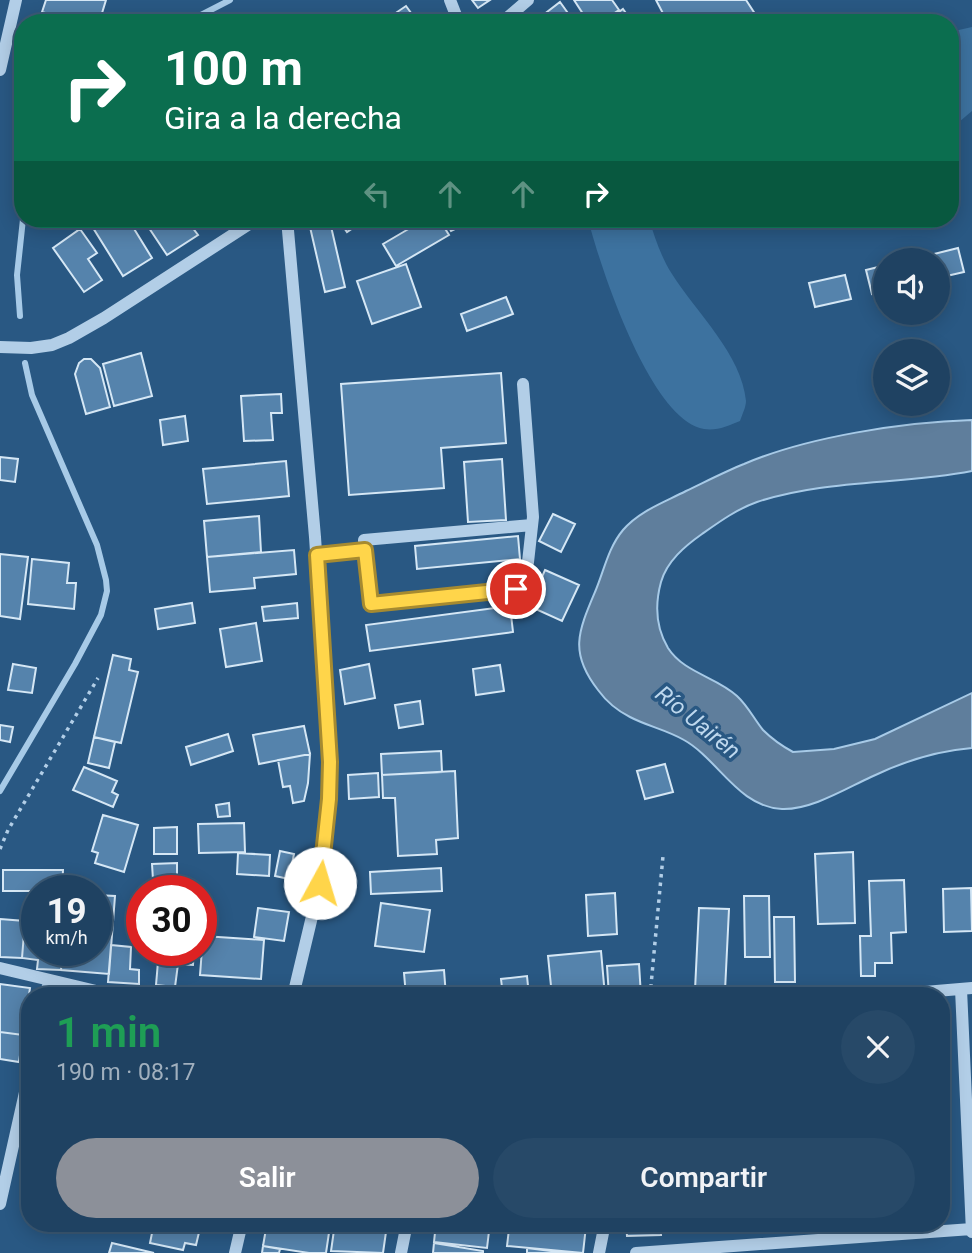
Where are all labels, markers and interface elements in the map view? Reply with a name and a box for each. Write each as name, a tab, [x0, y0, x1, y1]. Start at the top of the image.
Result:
text: 100 m	[164, 40, 303, 97]
icon: right	[49, 42, 140, 133]
text: Gira a la derecha	[164, 99, 402, 137]
icon: left	[358, 175, 396, 213]
icon: ahead	[431, 175, 469, 213]
icon: ahead	[504, 175, 542, 213]
icon: right	[577, 175, 615, 213]
map controls	[873, 248, 950, 416]
button: sound	[873, 248, 950, 325]
button: layers	[873, 339, 950, 416]
pin	[486, 559, 546, 619]
icon: arrive	[497, 570, 535, 608]
water label: Río Uairén	[650, 680, 745, 765]
position arrow	[283, 846, 357, 920]
speed limit sign: 30	[126, 875, 217, 966]
text: 19	[46, 891, 87, 932]
text: km/h	[45, 927, 88, 948]
text: 1 min	[56, 1008, 161, 1057]
button: close	[841, 1010, 915, 1084]
text: 190 m · 08:17	[56, 1059, 195, 1086]
button: Salir	[56, 1138, 479, 1218]
button: Compartir	[493, 1138, 915, 1218]

